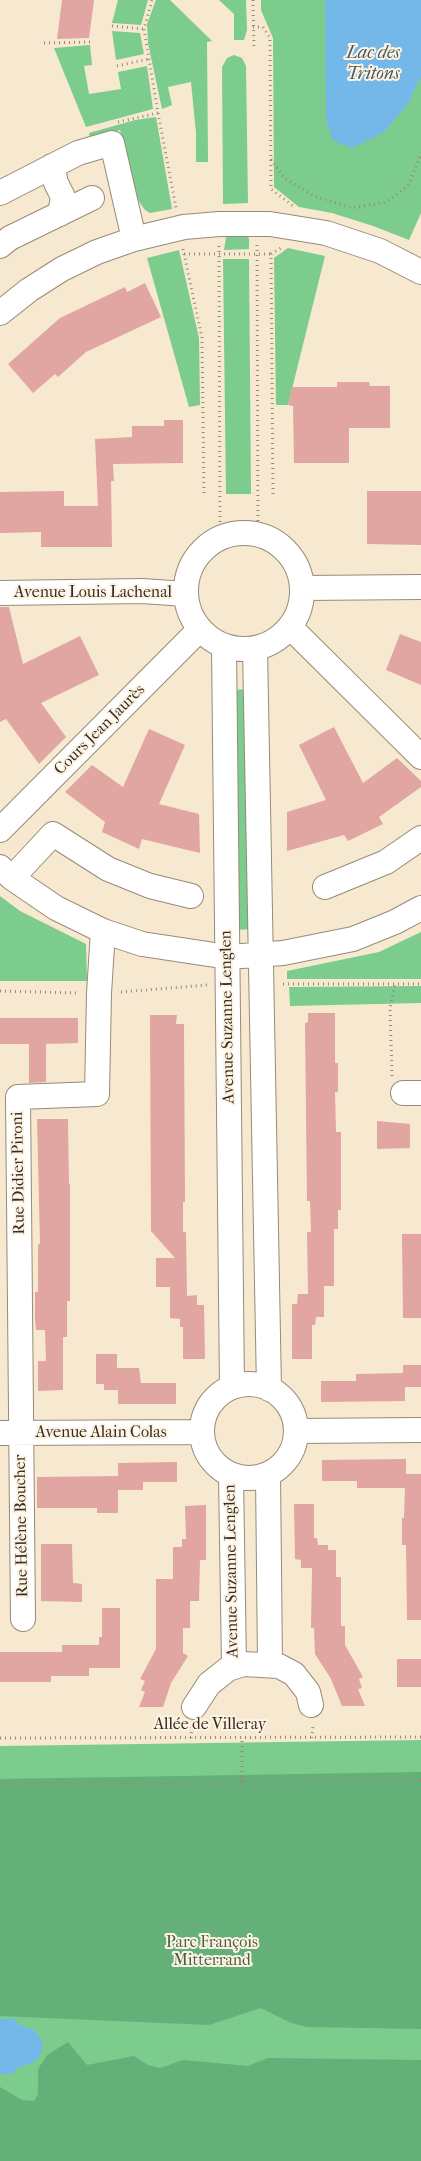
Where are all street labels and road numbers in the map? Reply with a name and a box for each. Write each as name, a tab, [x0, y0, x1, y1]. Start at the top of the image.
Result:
street label: Avenue Louis Lachenal	[14, 583, 172, 603]
street label: Cours Jean Jaurès	[51, 681, 149, 779]
street label: Avenue Suzanne Lenglen	[217, 930, 239, 1104]
street label: Rue Didier Pironi	[8, 1111, 30, 1235]
street label: Avenue Alain Colas	[35, 1423, 167, 1443]
street label: Rue Hélène Boucher	[11, 1454, 33, 1598]
street label: Avenue Suzanne Lenglen	[221, 1484, 243, 1658]
street label: Allée de Villeray	[154, 1715, 266, 1735]

